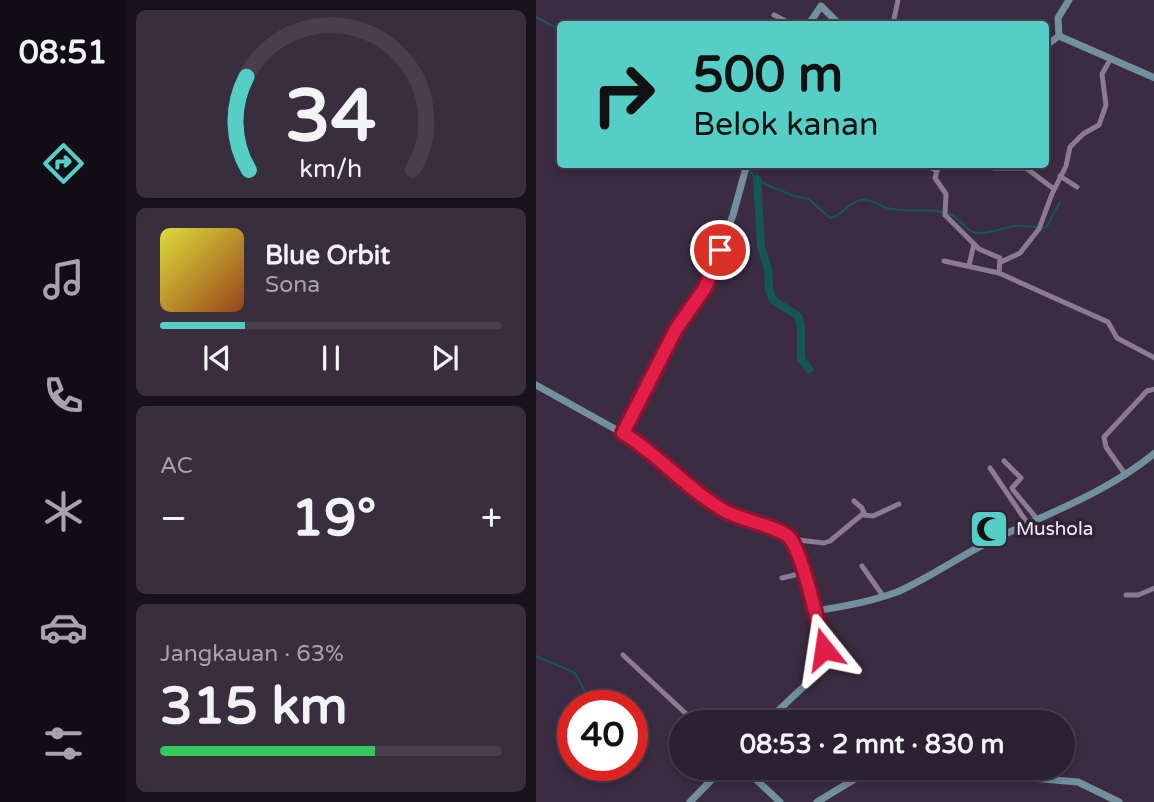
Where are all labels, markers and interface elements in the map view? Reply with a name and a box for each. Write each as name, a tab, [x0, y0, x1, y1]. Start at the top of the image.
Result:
text: 08:51	[19, 34, 107, 72]
text: 500 m	[693, 46, 843, 105]
icon: right	[578, 49, 669, 140]
text: 34	[285, 73, 377, 161]
text: Belok kanan	[693, 106, 878, 144]
icon: directions	[39, 139, 88, 188]
text: km/h	[300, 154, 362, 184]
pin	[690, 220, 750, 280]
icon: arrive	[701, 231, 739, 269]
text: Blue Orbit	[265, 240, 390, 271]
icon: music	[39, 255, 88, 304]
text: Sona	[265, 271, 320, 299]
icon: previous	[198, 339, 236, 377]
icon: pause	[312, 339, 350, 377]
icon: next	[426, 339, 464, 377]
icon: phone	[39, 371, 88, 420]
text: AC	[160, 452, 193, 480]
icon: climate	[39, 487, 88, 536]
text: 19°	[291, 487, 376, 550]
text: −	[160, 496, 187, 542]
text: +	[481, 496, 502, 542]
mosque icon: Mushola	[968, 508, 1010, 550]
place label: Mushola	[1016, 518, 1093, 540]
icon: car	[39, 603, 88, 652]
position arrow	[787, 612, 861, 686]
text: Jangkauan · 63%	[160, 640, 344, 668]
text: 315 km	[160, 675, 348, 738]
speed limit sign: 40	[557, 690, 648, 781]
icon: filters	[39, 719, 88, 768]
text: 08:53 · 2 mnt · 830 m	[740, 729, 1004, 760]

